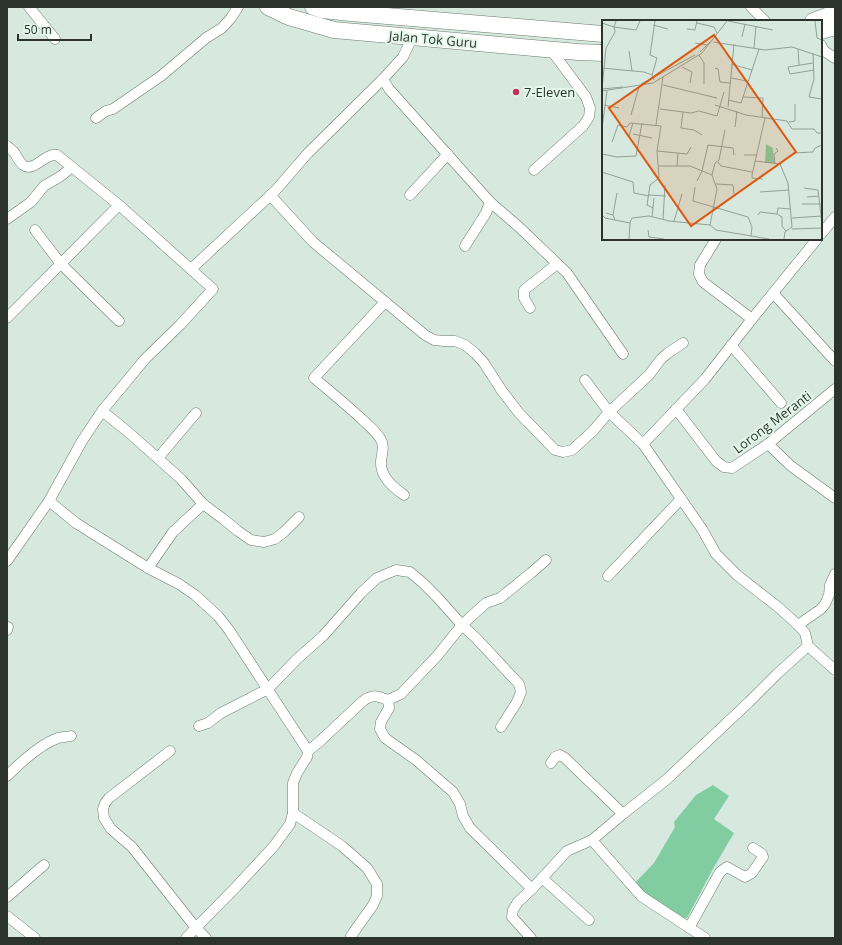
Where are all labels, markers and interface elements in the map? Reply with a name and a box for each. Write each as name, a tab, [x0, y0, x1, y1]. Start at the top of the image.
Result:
scale bar	[18, 16, 91, 42]
inset map	[602, 20, 822, 240]
text: 50 m	[24, 21, 52, 38]
street label: Jalan Tok Guru	[386, 26, 478, 52]
place label: 7-Eleven	[524, 83, 575, 101]
marker: 7-Eleven	[511, 87, 521, 97]
street label: Lorong Meranti	[729, 387, 815, 457]

